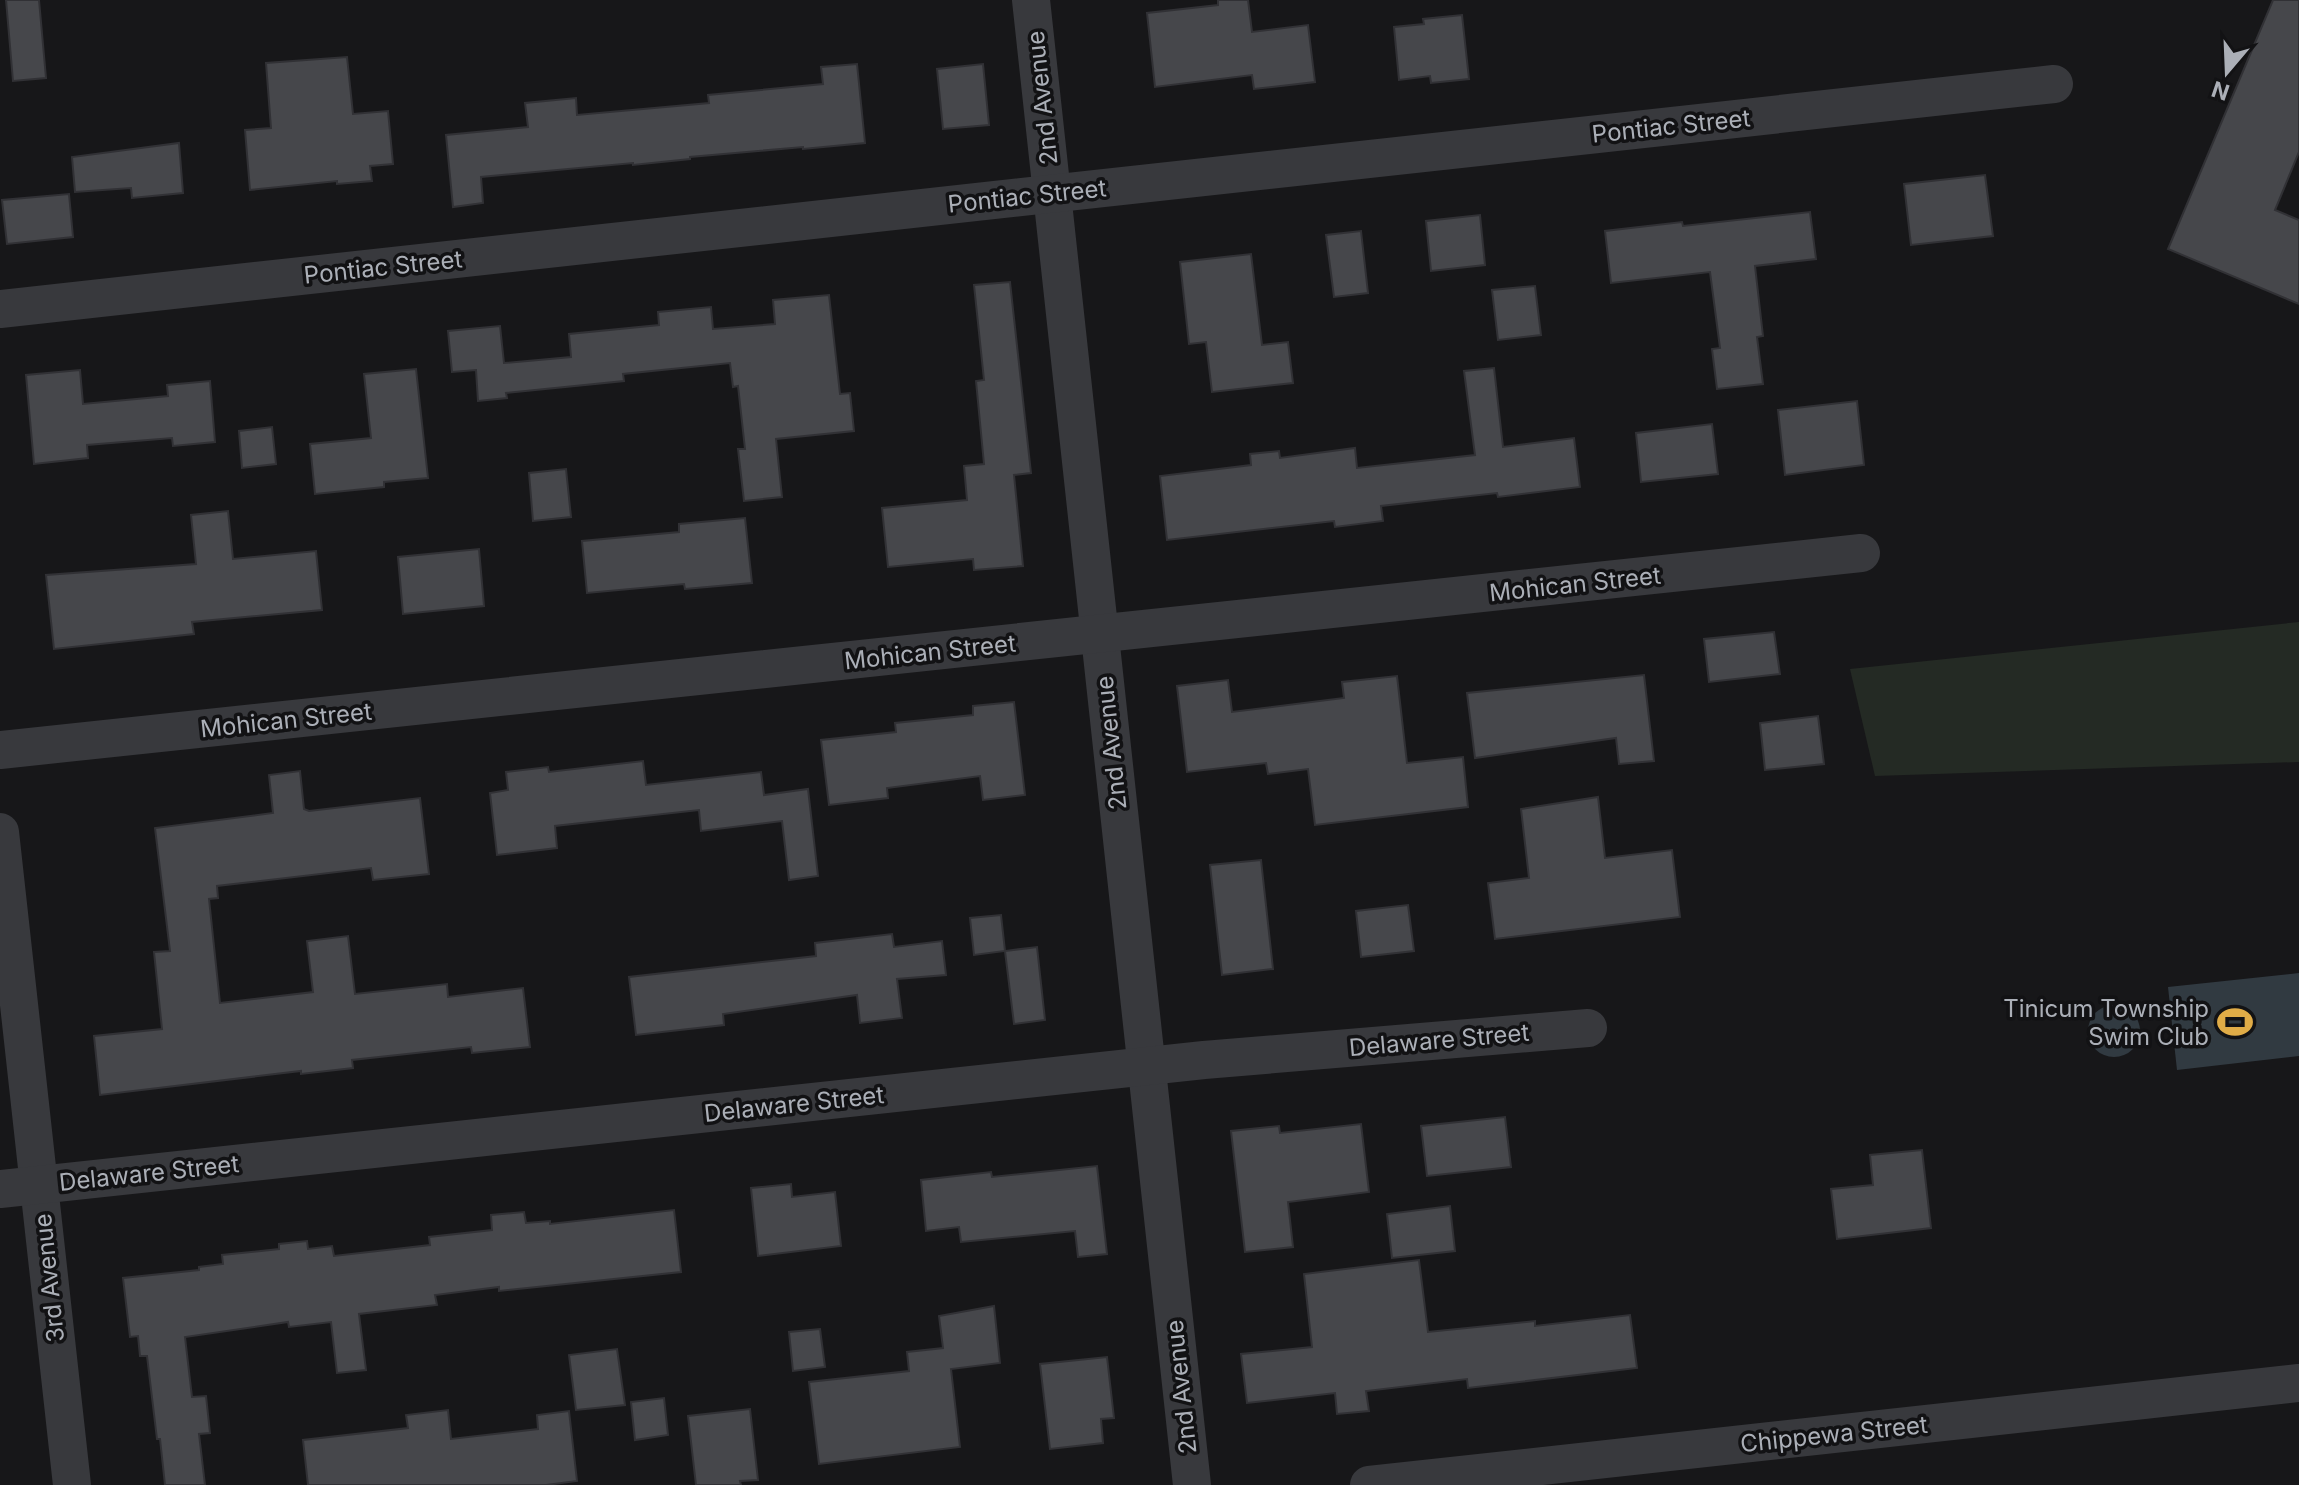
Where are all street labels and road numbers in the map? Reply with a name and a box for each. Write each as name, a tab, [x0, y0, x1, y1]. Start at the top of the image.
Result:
street label: 2nd Avenue	[1021, 30, 1063, 166]
street label: Pontiac Street	[1590, 103, 1752, 149]
street label: Pontiac Street	[946, 173, 1108, 219]
street label: Pontiac Street	[302, 244, 464, 290]
street label: Mohican Street	[1488, 561, 1662, 607]
street label: Mohican Street	[843, 629, 1017, 675]
street label: 2nd Avenue	[1090, 675, 1132, 811]
street label: Mohican Street	[199, 697, 373, 743]
street label: Delaware Street	[1348, 1018, 1530, 1062]
street label: Delaware Street	[703, 1080, 886, 1128]
street label: Delaware Street	[58, 1149, 241, 1197]
street label: 3rd Avenue	[28, 1212, 70, 1344]
street label: 2nd Avenue	[1160, 1319, 1202, 1455]
street label: Chippewa Street	[1739, 1410, 1929, 1458]

